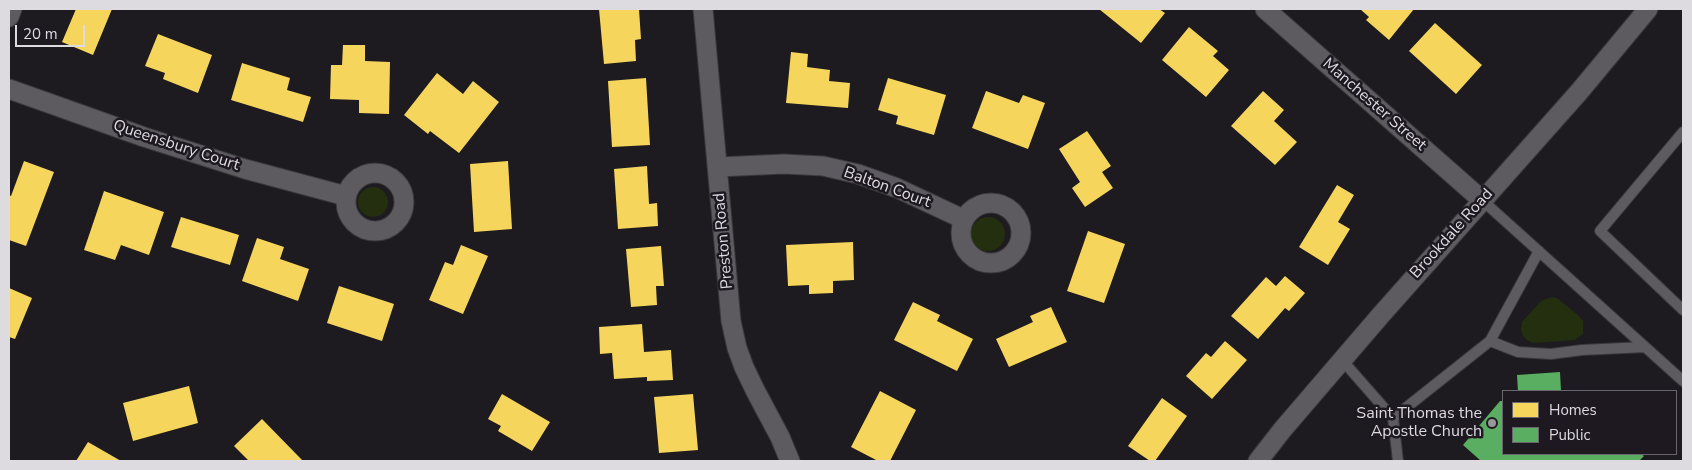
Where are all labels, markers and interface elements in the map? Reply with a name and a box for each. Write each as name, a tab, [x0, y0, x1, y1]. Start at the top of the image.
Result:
scale bar	[18, 15, 88, 47]
text: 20 m	[23, 24, 58, 44]
street label: Manchester Street	[1318, 55, 1430, 155]
street label: Queensbury Court	[110, 117, 242, 175]
street label: Balton Court	[841, 163, 933, 213]
street label: Brookdale Road	[1407, 185, 1497, 283]
street label: Preston Road	[710, 192, 738, 290]
legend	[1502, 390, 1677, 455]
text: Homes	[1549, 400, 1597, 420]
place label: Saint Thomas the Apostle Church	[1356, 404, 1482, 442]
marker: Saint Thomas the Apostle Church	[1486, 417, 1498, 429]
text: Public	[1549, 425, 1590, 445]

